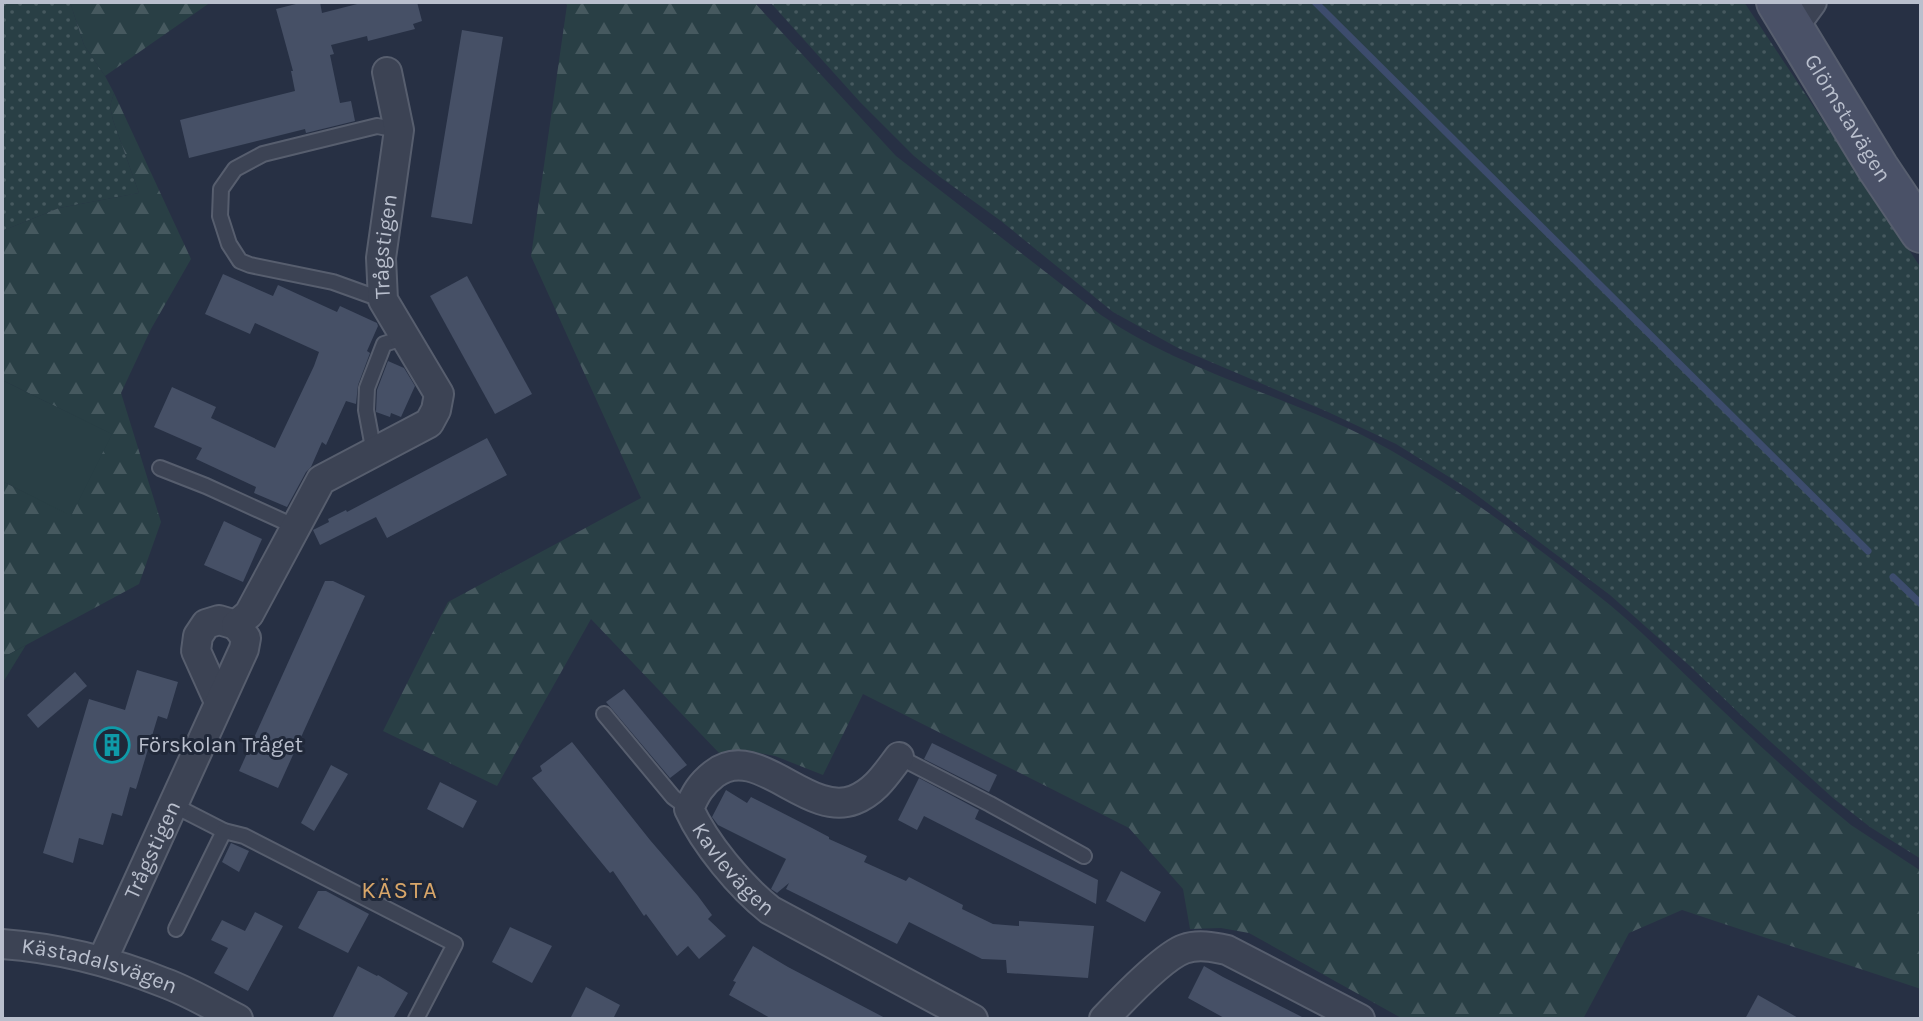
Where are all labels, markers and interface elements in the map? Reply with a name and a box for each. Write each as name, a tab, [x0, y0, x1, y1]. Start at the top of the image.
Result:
street label: Glömstavägen	[1799, 49, 1897, 187]
street label: Trågstigen	[368, 192, 403, 299]
building icon: Förskolan Tråget	[93, 726, 131, 764]
place label: Förskolan Tråget	[138, 732, 303, 758]
street label: Trågstigen	[119, 797, 186, 903]
street label: Kavlevägen	[686, 818, 780, 921]
district label: KÄSTA	[361, 876, 439, 904]
street label: Kästadalsvägen	[20, 933, 181, 999]

